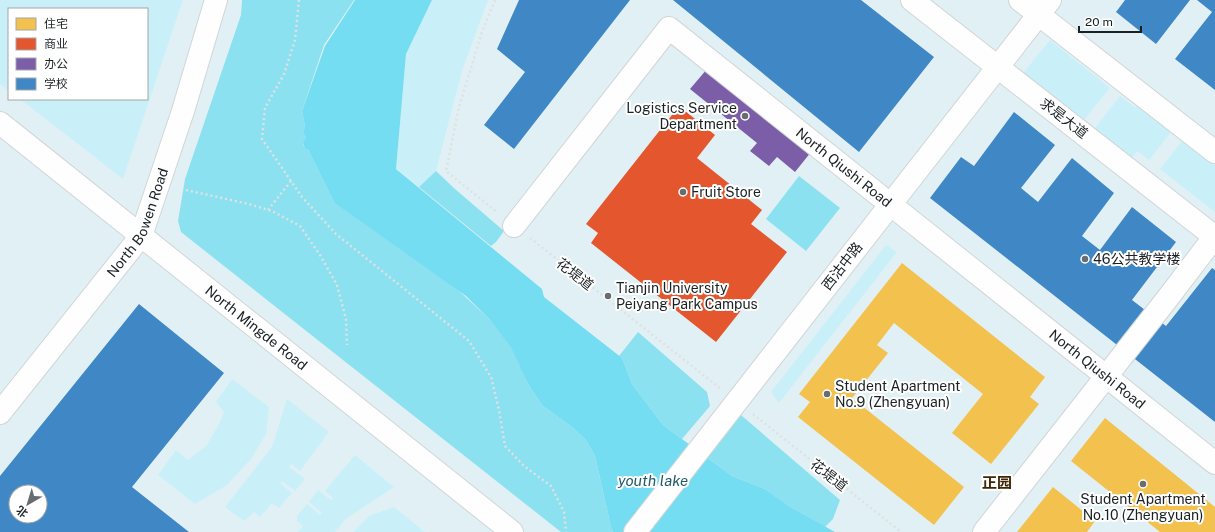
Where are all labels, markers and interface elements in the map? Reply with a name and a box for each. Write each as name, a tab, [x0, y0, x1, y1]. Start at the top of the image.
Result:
legend	[8, 8, 148, 100]
scale bar	[1079, 8, 1141, 34]
text: 20 m	[1085, 15, 1113, 29]
text: 住宅	[44, 17, 68, 31]
text: 商业	[44, 37, 68, 51]
text: 办公	[44, 57, 68, 71]
text: 学校	[44, 77, 68, 91]
street label: 求是大道	[1037, 94, 1091, 142]
place label: Logistics Service Department	[626, 100, 737, 132]
marker: Logistics Service Department	[740, 111, 750, 121]
street label: North Qiushi Road	[793, 124, 895, 210]
street label: North Bowen Road	[104, 166, 171, 280]
place label: Fruit Store	[691, 184, 761, 200]
marker: Fruit Store	[678, 187, 688, 197]
street label: 西沽中路	[818, 239, 866, 293]
place label: 46公共教学楼	[1093, 251, 1181, 267]
marker: 46公共教学楼	[1080, 254, 1090, 264]
street label: 花堤道	[554, 255, 596, 293]
place label: Tianjin University Peiyang Park Campus	[616, 280, 758, 312]
street label: North Mingde Road	[202, 282, 310, 373]
marker: Tianjin University Peiyang Park Campus	[603, 291, 613, 301]
street label: North Qiushi Road	[1046, 326, 1148, 412]
place label: Student Apartment No.9 (Zhengyuan)	[835, 378, 960, 410]
marker: Student Apartment No.9 (Zhengyuan)	[822, 389, 832, 399]
street label: 花堤道	[808, 456, 850, 494]
water label: youth lake	[617, 472, 688, 489]
district label: 正园	[982, 474, 1012, 491]
marker: Student Apartment No.10 (Zhengyuan)	[1138, 479, 1148, 489]
north arrow	[8, 484, 48, 524]
place label: Student Apartment No.10 (Zhengyuan)	[1080, 491, 1206, 523]
text: 北	[14, 504, 30, 520]

